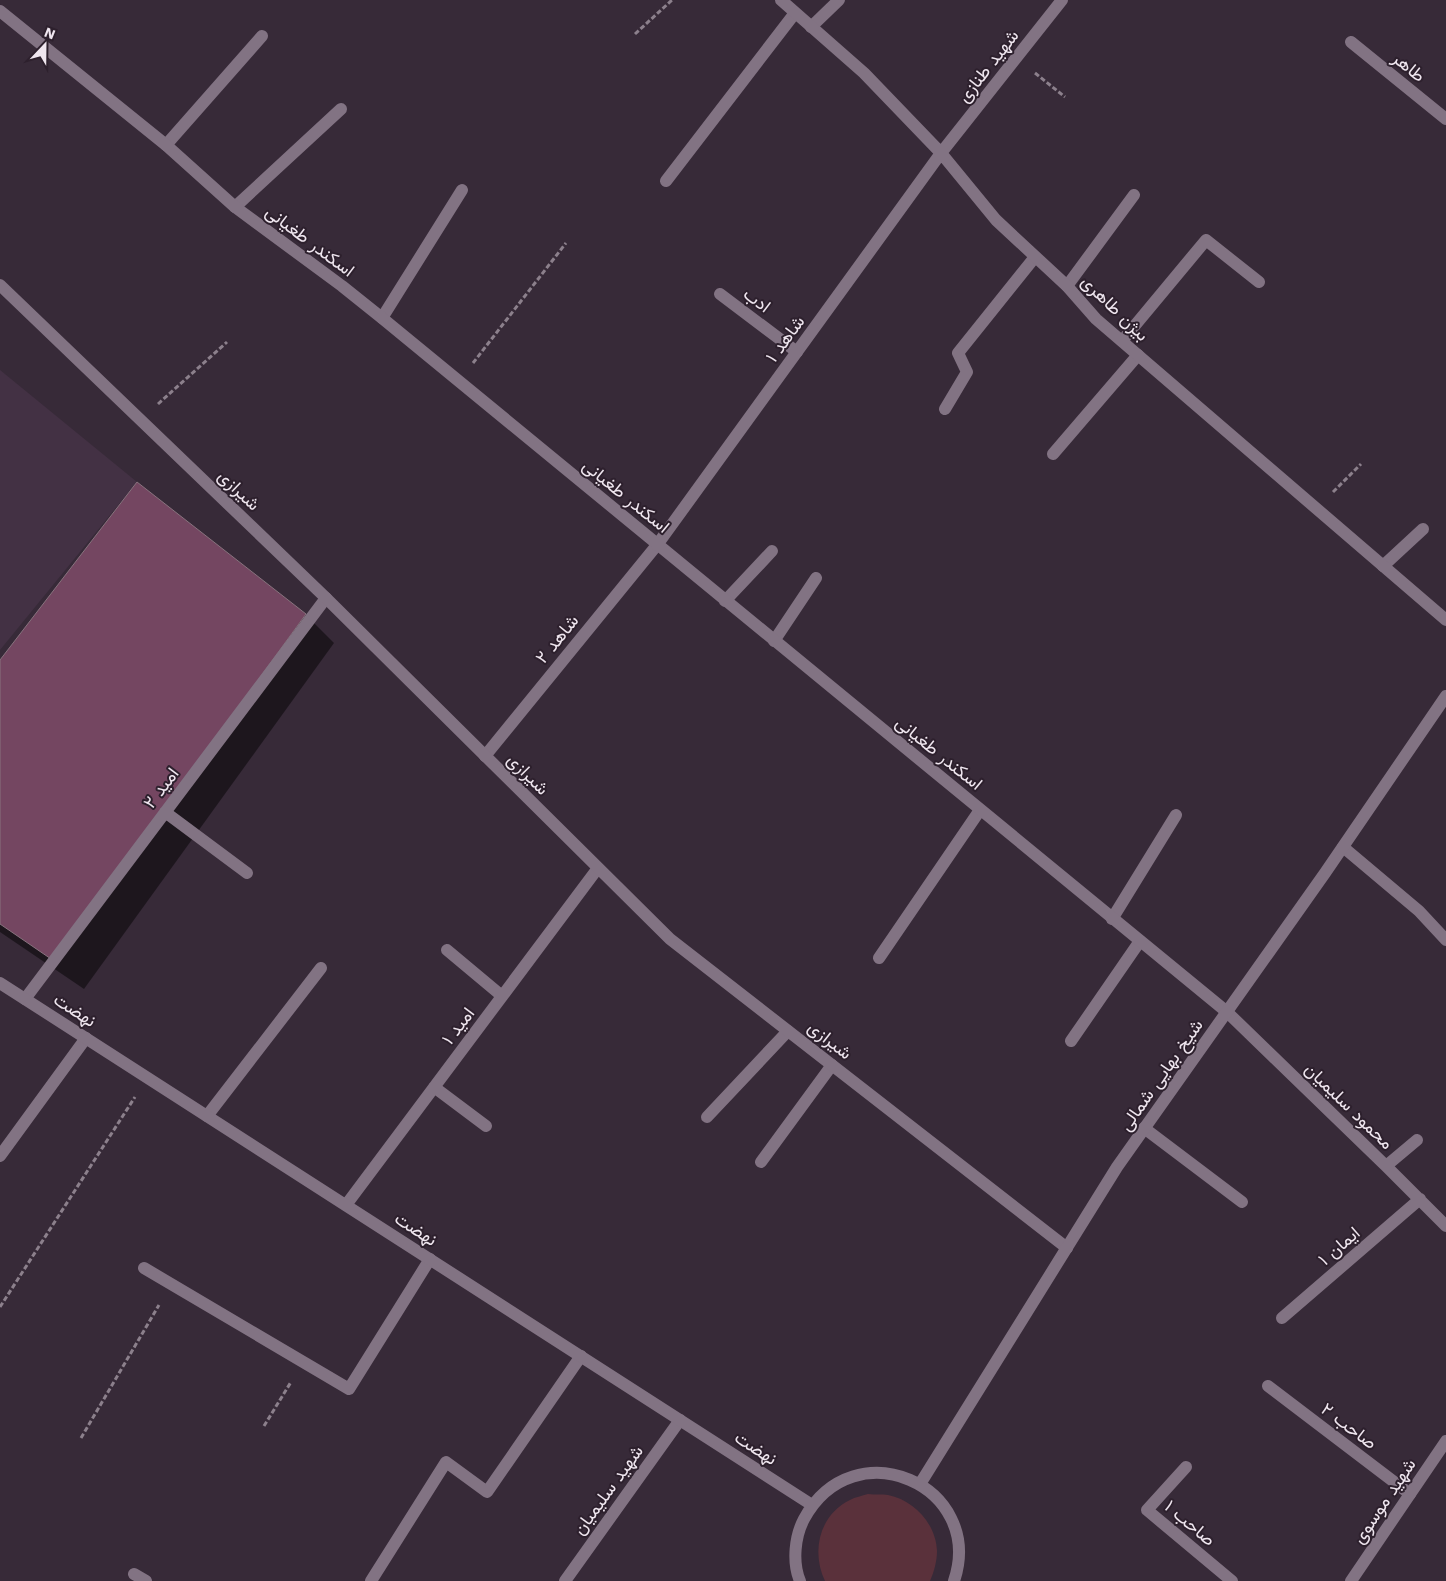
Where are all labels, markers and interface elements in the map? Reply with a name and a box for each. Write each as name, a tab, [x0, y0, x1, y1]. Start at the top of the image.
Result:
north arrow	[20, 20, 70, 70]
text: N	[42, 24, 58, 42]
street label: شهید طنازی	[953, 25, 1023, 107]
street label: طاهر	[1387, 47, 1430, 87]
street label: اسکندر طغیانی	[261, 200, 359, 282]
street label: بیژن طاهری	[1077, 270, 1153, 346]
street label: ادب	[740, 283, 775, 317]
street label: شاهد ۱	[761, 311, 808, 366]
street label: اسکندر طغیانی	[578, 454, 674, 538]
street label: شیرازی	[213, 465, 265, 515]
street label: شاهد ۲	[531, 610, 583, 667]
street label: اسکندر طغیانی	[891, 711, 987, 795]
street label: شیرازی	[503, 749, 553, 799]
street label: امید ۲	[139, 763, 183, 812]
street label: نهضت	[50, 988, 100, 1032]
street label: امید ۱	[437, 1003, 478, 1048]
street label: شیخ بهایی شمالی	[1114, 1015, 1208, 1136]
street label: شیرازی	[803, 1016, 857, 1064]
street label: محمود سلیمیان	[1300, 1058, 1398, 1154]
street label: نهضت	[391, 1207, 441, 1251]
street label: ایمان ۱	[1314, 1222, 1364, 1269]
street label: صاحب ۲	[1317, 1398, 1381, 1453]
street label: نهضت	[731, 1426, 781, 1470]
street label: شهید سلیمیان	[568, 1441, 648, 1539]
street label: شهید موسوی	[1348, 1454, 1420, 1548]
street label: صاحب ۱	[1161, 1495, 1220, 1550]

